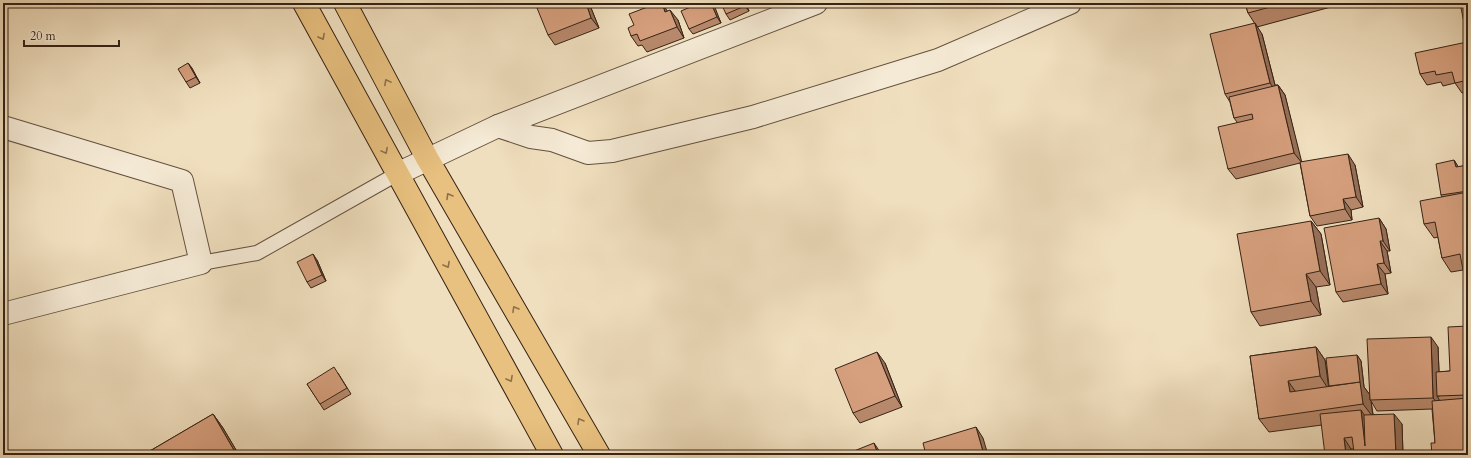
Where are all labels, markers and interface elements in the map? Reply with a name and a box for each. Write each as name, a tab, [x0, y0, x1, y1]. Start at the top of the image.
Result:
scale bar	[24, 22, 119, 48]
text: 20 m	[30, 28, 57, 44]
one-way arrow	[318, 33, 325, 40]
one-way arrow	[384, 79, 392, 87]
one-way arrow	[380, 147, 388, 154]
one-way arrow	[447, 193, 454, 200]
one-way arrow	[443, 261, 450, 268]
one-way arrow	[512, 306, 519, 313]
one-way arrow	[505, 375, 512, 382]
one-way arrow	[577, 418, 584, 425]

